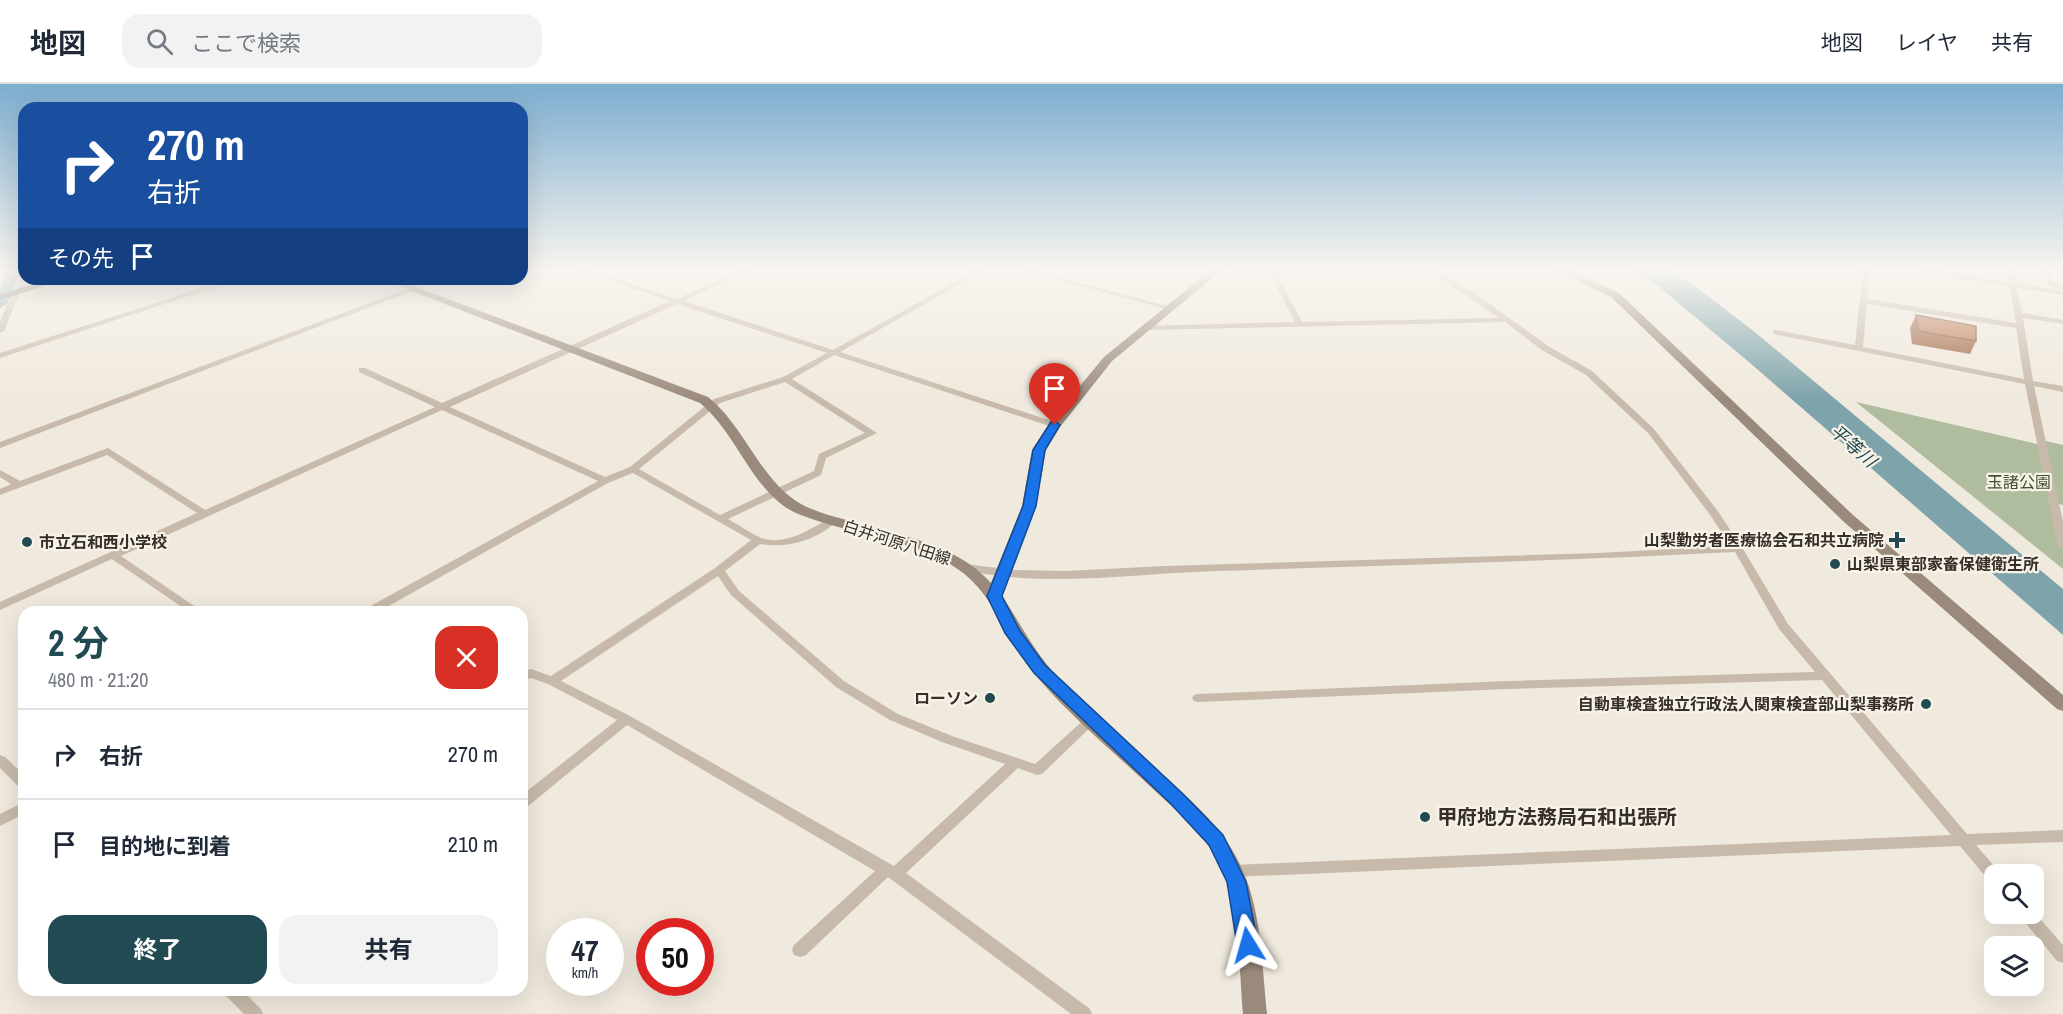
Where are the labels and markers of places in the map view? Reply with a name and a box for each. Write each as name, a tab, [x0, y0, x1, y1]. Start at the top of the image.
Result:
pin	[1029, 363, 1080, 425]
place label: 山梨勤労者医療協会石和共立病院	[1644, 529, 1884, 551]
place label: 市立石和西小学校	[39, 531, 167, 553]
marker: 山梨勤労者医療協会石和共立病院	[1888, 531, 1906, 549]
marker: 市立石和西小学校	[20, 535, 34, 549]
place label: 山梨県東部家畜保健衛生所	[1847, 553, 2039, 575]
marker: 山梨県東部家畜保健衛生所	[1828, 557, 1842, 571]
place label: ローソン	[914, 687, 978, 709]
marker: ローソン	[983, 691, 997, 705]
place label: 自動車検査独立行政法人関東検査部山梨事務所	[1578, 693, 1914, 715]
marker: 自動車検査独立行政法人関東検査部山梨事務所	[1919, 697, 1933, 711]
place label: 甲府地方法務局石和出張所	[1437, 803, 1677, 830]
marker: 甲府地方法務局石和出張所	[1418, 810, 1432, 824]

